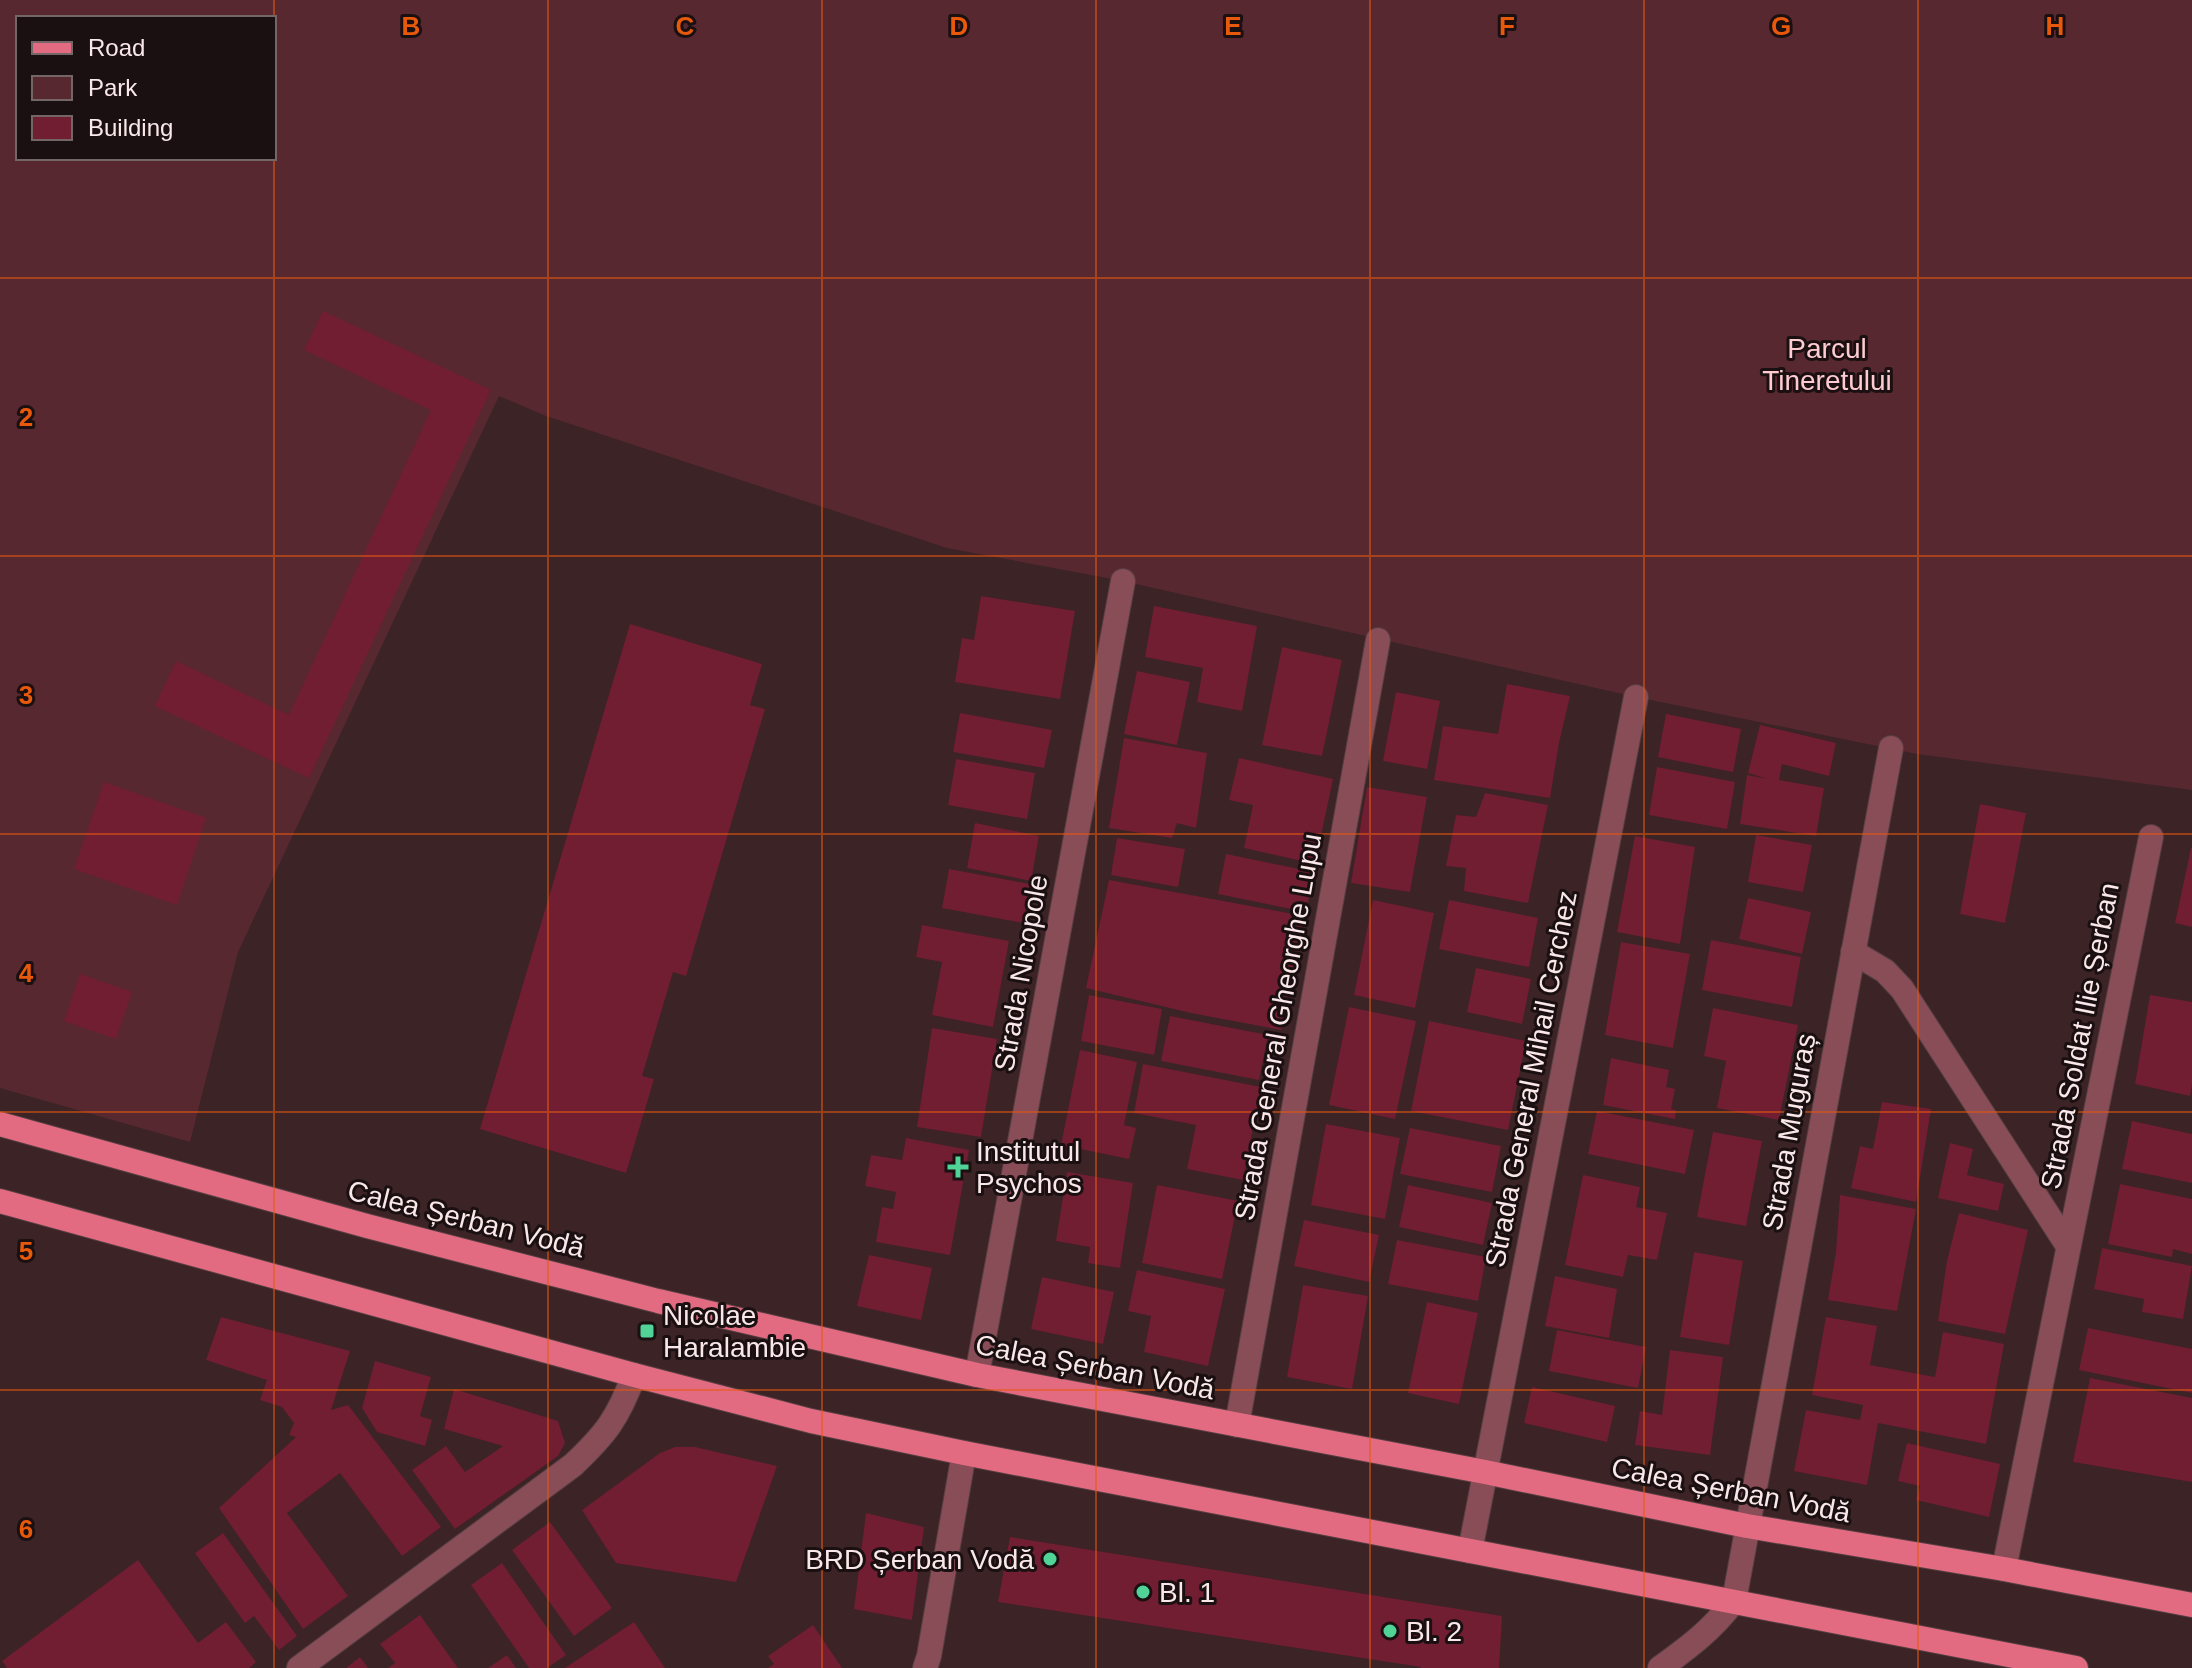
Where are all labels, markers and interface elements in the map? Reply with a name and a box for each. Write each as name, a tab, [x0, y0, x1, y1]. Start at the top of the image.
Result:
text: B	[402, 11, 420, 41]
text: C	[676, 11, 695, 41]
text: D	[950, 11, 968, 41]
text: E	[1224, 11, 1242, 41]
text: F	[1499, 11, 1515, 41]
text: G	[1771, 11, 1791, 41]
text: H	[2046, 11, 2064, 41]
legend	[16, 16, 276, 160]
text: Road	[88, 34, 145, 61]
text: Park	[88, 74, 138, 101]
text: Building	[88, 114, 173, 141]
park label: Parcul Tineretului	[1762, 333, 1892, 396]
text: 2	[19, 402, 33, 432]
text: 3	[19, 680, 33, 710]
street label: Strada General Gheorghe Lupu	[1229, 831, 1327, 1223]
street label: Strada Nicopole	[988, 872, 1054, 1074]
street label: Strada Soldat Ilie Șerban	[2035, 880, 2125, 1192]
street label: Strada General Mihail Cerchez	[1479, 888, 1583, 1270]
text: 4	[19, 958, 34, 988]
street label: Strada Muguraș	[1756, 1031, 1822, 1233]
place label: Institutul Psychos	[976, 1136, 1082, 1199]
marker: Institutul Psychos	[947, 1156, 969, 1178]
street label: Calea Șerban Vodă	[344, 1175, 588, 1264]
text: 5	[19, 1236, 33, 1266]
place label: Nicolae Haralambie	[663, 1300, 806, 1363]
marker: Nicolae Haralambie	[638, 1322, 656, 1340]
street label: Calea Șerban Vodă	[973, 1329, 1218, 1405]
street label: Calea Șerban Vodă	[1609, 1452, 1854, 1528]
text: 6	[19, 1514, 33, 1544]
place label: BRD Șerban Vodă	[805, 1544, 1034, 1575]
marker: BRD Șerban Vodă	[1041, 1550, 1059, 1568]
place label: Bl. 1	[1159, 1577, 1215, 1608]
marker: Bl. 1	[1134, 1583, 1152, 1601]
place label: Bl. 2	[1406, 1616, 1462, 1647]
marker: Bl. 2	[1381, 1622, 1399, 1640]

